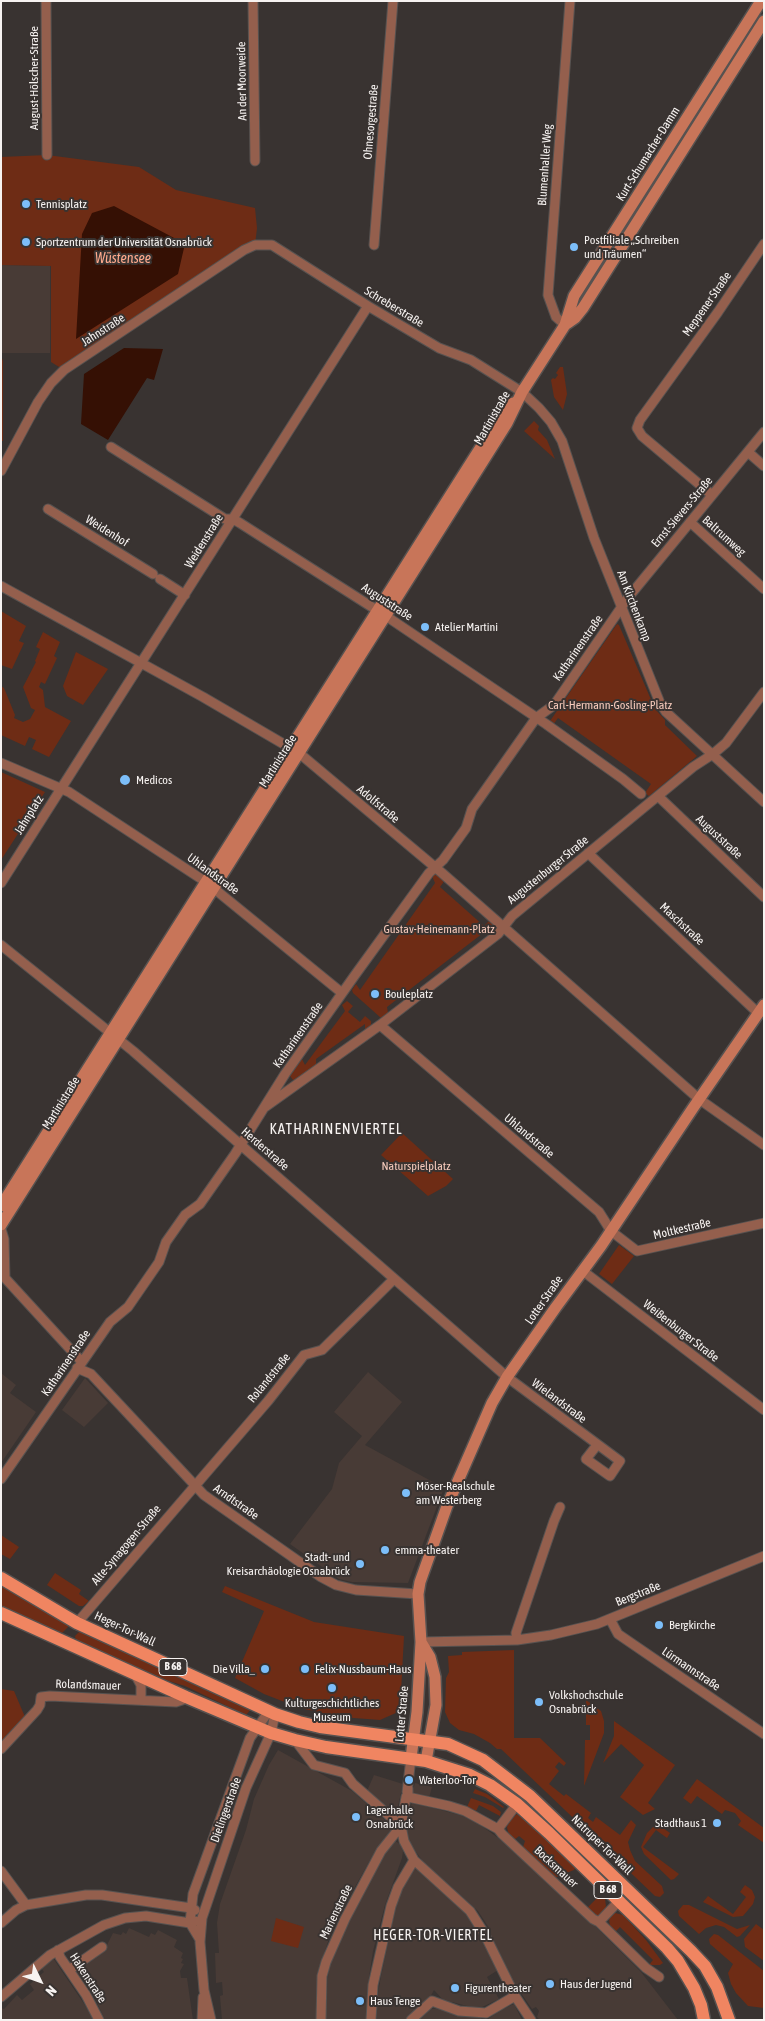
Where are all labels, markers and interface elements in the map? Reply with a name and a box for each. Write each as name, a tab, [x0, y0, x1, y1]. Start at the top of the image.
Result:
street label: August-Hölscher-Straße	[27, 26, 41, 130]
street label: An der Moorweide	[234, 41, 250, 121]
street label: Ohnesorgestraße	[361, 84, 381, 160]
street label: Kurt-Schumacher-Damm	[613, 104, 683, 204]
street label: Blumenhaller Weg	[535, 124, 555, 206]
place label: Tennisplatz	[36, 197, 87, 211]
marker: Tennisplatz	[20, 198, 32, 210]
place label: Postfiliale „Schreiben und Träumen“	[584, 233, 679, 261]
place label: Sportzentrum der Universität Osnabrück	[36, 235, 212, 249]
marker: Sportzentrum der Universität Osnabrück	[20, 236, 32, 248]
marker: Postfiliale „Schreiben und Träumen“	[568, 241, 580, 253]
water label: Wüstensee	[95, 251, 151, 267]
street label: Meppener Straße	[680, 269, 734, 339]
street label: Schreberstraße	[362, 284, 426, 330]
street label: Jahnstraße	[79, 311, 127, 349]
street label: Martinistraße	[471, 389, 513, 447]
street label: Ernst-Sievers-Straße	[648, 474, 716, 550]
street label: Weidenstraße	[182, 511, 226, 571]
street label: Weidenhof	[83, 512, 131, 550]
street label: Baltrumweg	[699, 513, 749, 559]
street label: Am Kirchenkamp	[614, 568, 654, 644]
street label: Auguststraße	[359, 580, 415, 624]
street label: Katharinenstraße	[550, 612, 606, 684]
place label: Atelier Martini	[435, 620, 498, 634]
marker: Atelier Martini	[419, 621, 431, 633]
park label: Carl-Hermann-Gosling-Platz	[548, 698, 672, 712]
street label: Martinistraße	[256, 732, 300, 790]
marker: Medicos	[118, 773, 132, 787]
place label: Medicos	[136, 773, 172, 787]
street label: Adolfstraße	[354, 782, 402, 826]
street label: Jahnplatz	[11, 793, 47, 837]
street label: Auguststraße	[693, 812, 745, 862]
street label: Augustenburger Straße	[505, 833, 591, 907]
street label: Uhlandstraße	[184, 850, 242, 898]
street label: Maschstraße	[657, 900, 707, 948]
park label: Gustav-Heinemann-Platz	[383, 922, 495, 936]
place label: Bouleplatz	[385, 987, 433, 1001]
marker: Bouleplatz	[369, 988, 381, 1000]
street label: Katharinenstraße	[270, 999, 326, 1071]
street label: Martinistraße	[39, 1074, 83, 1132]
street label: Uhlandstraße	[501, 1111, 557, 1161]
district label: KATHARINENVIERTEL	[267, 1120, 405, 1138]
street label: Herderstraße	[238, 1124, 292, 1174]
park label: Naturspielplatz	[382, 1159, 450, 1173]
street label: Moltkestraße	[652, 1215, 712, 1243]
street label: Lotter Straße	[522, 1273, 566, 1327]
street label: Weißenburger Straße	[640, 1297, 722, 1365]
street label: Katharinenstraße	[38, 1327, 94, 1399]
street label: Rolandstraße	[245, 1350, 293, 1406]
street label: Wielandstraße	[529, 1376, 589, 1426]
place label: Möser-Realschule am Westerberg	[416, 1479, 495, 1507]
street label: Arndtstraße	[211, 1481, 261, 1523]
marker: Möser-Realschule am Westerberg	[400, 1487, 412, 1499]
street label: Alte-Synagogen-Straße	[88, 1502, 164, 1588]
place label: emma-theater	[395, 1543, 459, 1557]
marker: emma-theater	[379, 1544, 391, 1556]
place label: Stadt- und Kreisarchäologie Osnabrück	[226, 1550, 350, 1578]
marker: Stadt- und Kreisarchäologie Osnabrück	[354, 1558, 366, 1570]
street label: Bergstraße	[613, 1578, 663, 1610]
street label: Heger-Tor-Wall	[92, 1609, 158, 1649]
place label: Bergkirche	[669, 1618, 715, 1632]
marker: Bergkirche	[653, 1619, 665, 1631]
street label: Lürmannstraße	[659, 1644, 723, 1694]
road number: B 68	[159, 1658, 187, 1675]
place label: Die Villa_	[213, 1662, 255, 1676]
place label: Felix-Nussbaum-Haus	[315, 1662, 411, 1676]
marker: Die Villa_	[259, 1663, 271, 1675]
marker: Felix-Nussbaum-Haus	[299, 1663, 311, 1675]
street label: Rolandsmauer	[55, 1677, 121, 1693]
marker: Kulturgeschichtliches Museum	[326, 1682, 338, 1694]
street label: Lotter Straße	[392, 1685, 412, 1743]
place label: Volkshochschule Osnabrück	[549, 1688, 623, 1716]
place label: Kulturgeschichtliches Museum	[285, 1696, 379, 1724]
marker: Volkshochschule Osnabrück	[533, 1696, 545, 1708]
place label: Waterloo-Tor	[419, 1773, 476, 1787]
marker: Waterloo-Tor	[403, 1774, 415, 1786]
street label: Dielingerstraße	[208, 1775, 244, 1845]
place label: Lagerhalle Osnabrück	[366, 1803, 413, 1831]
marker: Lagerhalle Osnabrück	[350, 1811, 362, 1823]
street label: Natruper-Tor-Wall	[568, 1812, 636, 1878]
place label: Stadthaus 1	[655, 1816, 707, 1830]
marker: Stadthaus 1	[711, 1817, 723, 1829]
street label: Bocksmauer	[531, 1843, 581, 1891]
street label: Marienstraße	[317, 1882, 355, 1942]
road number: B 68	[594, 1882, 622, 1898]
district label: HEGER-TOR-VIERTEL	[371, 1928, 495, 1944]
street label: Hakenstraße	[67, 1950, 109, 2006]
north arrow	[15, 1956, 65, 2006]
place label: Haus der Jugend	[560, 1977, 632, 1991]
marker: Haus der Jugend	[544, 1978, 556, 1990]
place label: Figurentheater	[465, 1981, 531, 1995]
marker: Figurentheater	[449, 1982, 461, 1994]
text: N	[42, 1983, 60, 1999]
place label: Haus Tenge	[370, 1994, 420, 2008]
marker: Haus Tenge	[354, 1995, 366, 2007]

